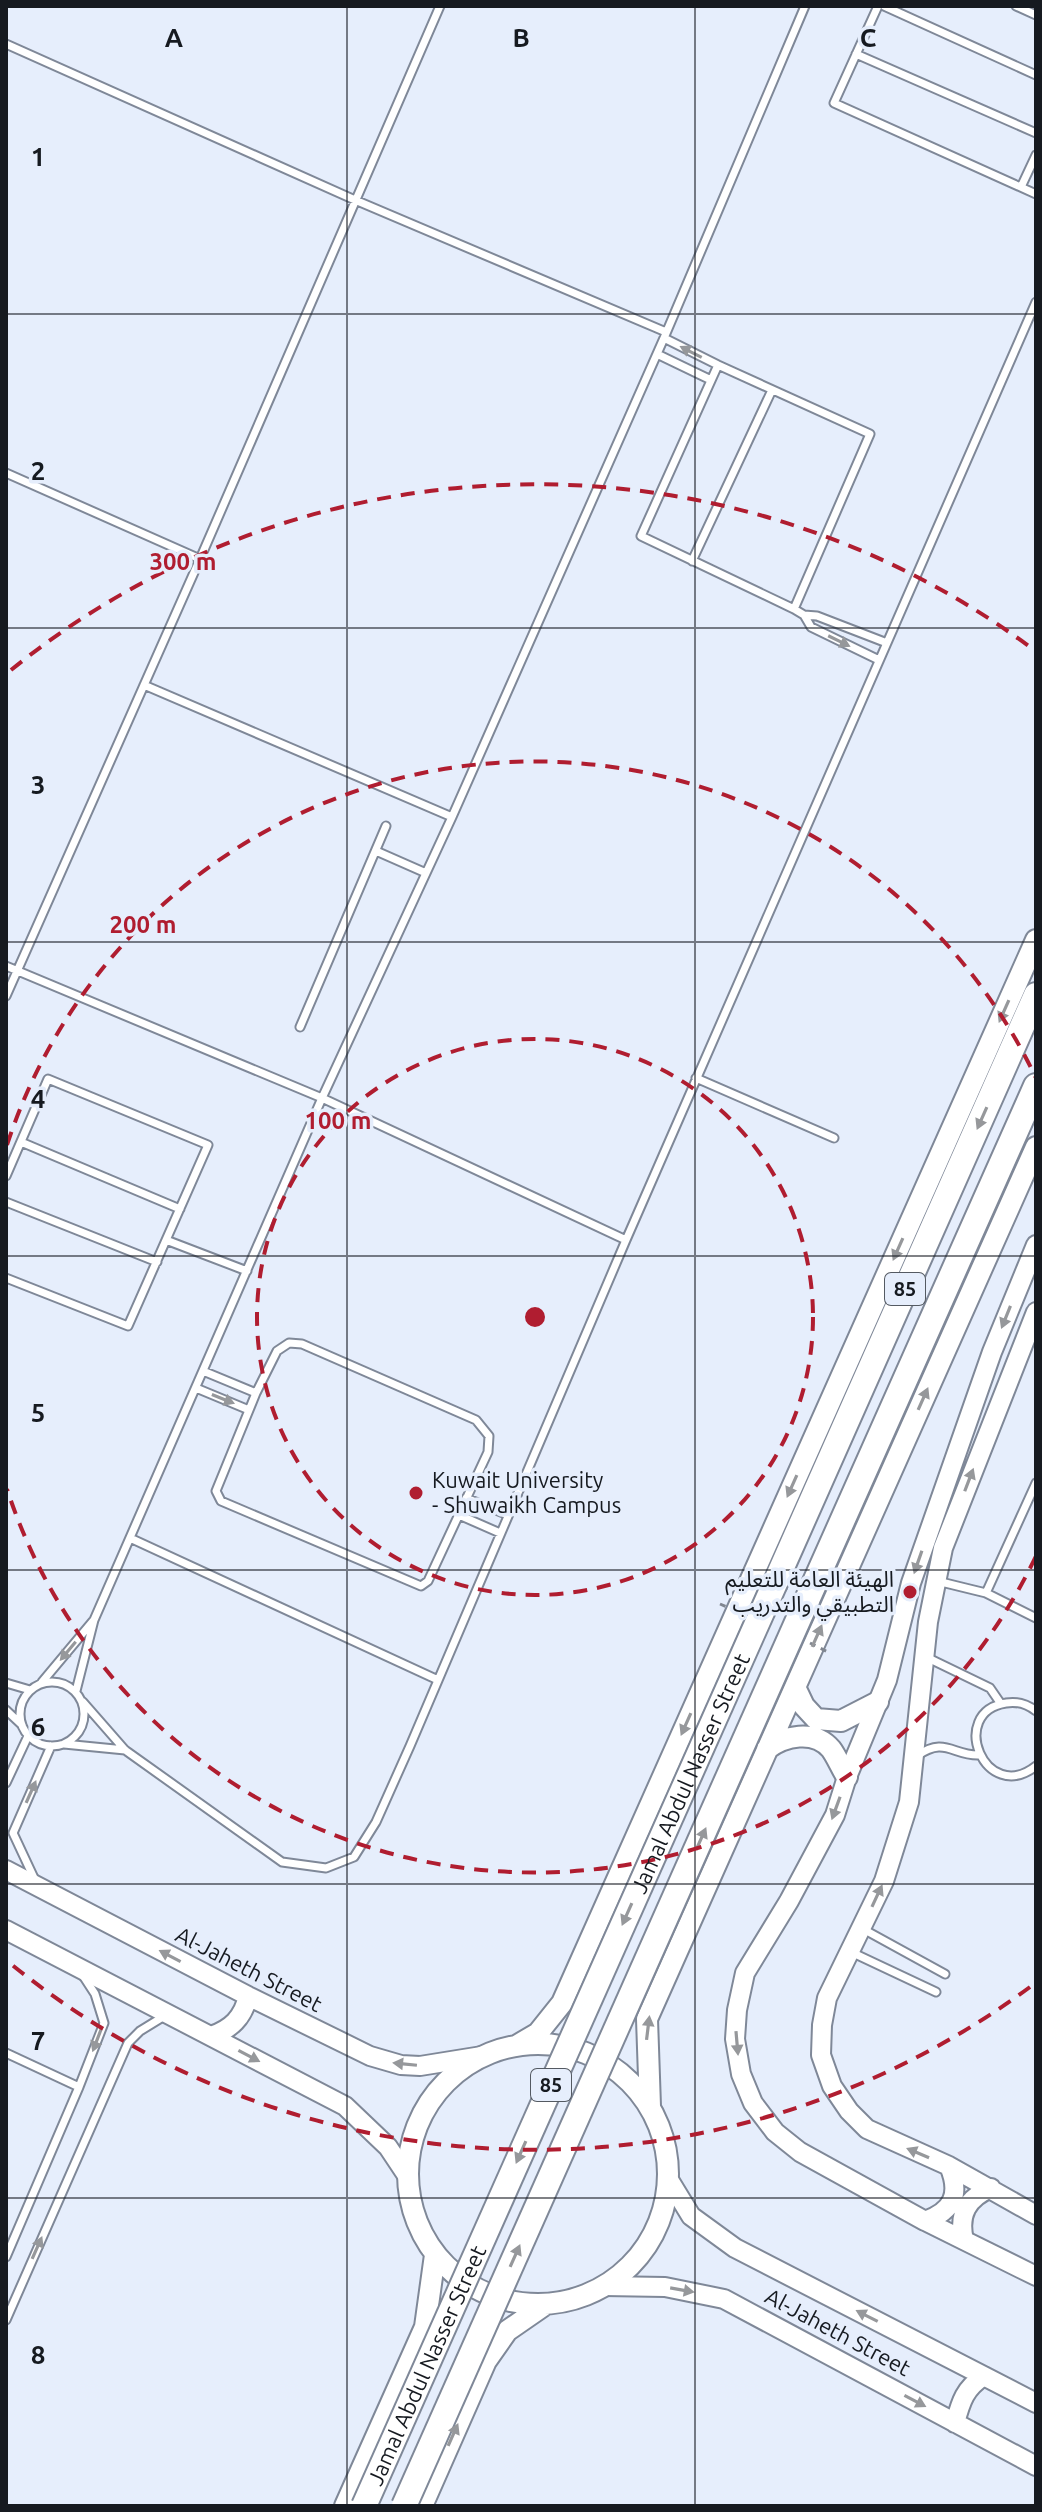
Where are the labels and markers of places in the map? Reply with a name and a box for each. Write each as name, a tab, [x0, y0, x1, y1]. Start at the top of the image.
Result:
centre of rings	[521, 1303, 549, 1331]
place label: Kuwait University - Shuwaikh Campus	[432, 1467, 621, 1517]
marker: Kuwait University - Shuwaikh Campus	[407, 1484, 425, 1502]
place label: الهيئة العامة للتعليم التطبيقي والتدريب	[725, 1566, 894, 1621]
marker: الهيئة العامة للتعليم التطبيقي والتدريب	[901, 1583, 919, 1601]

